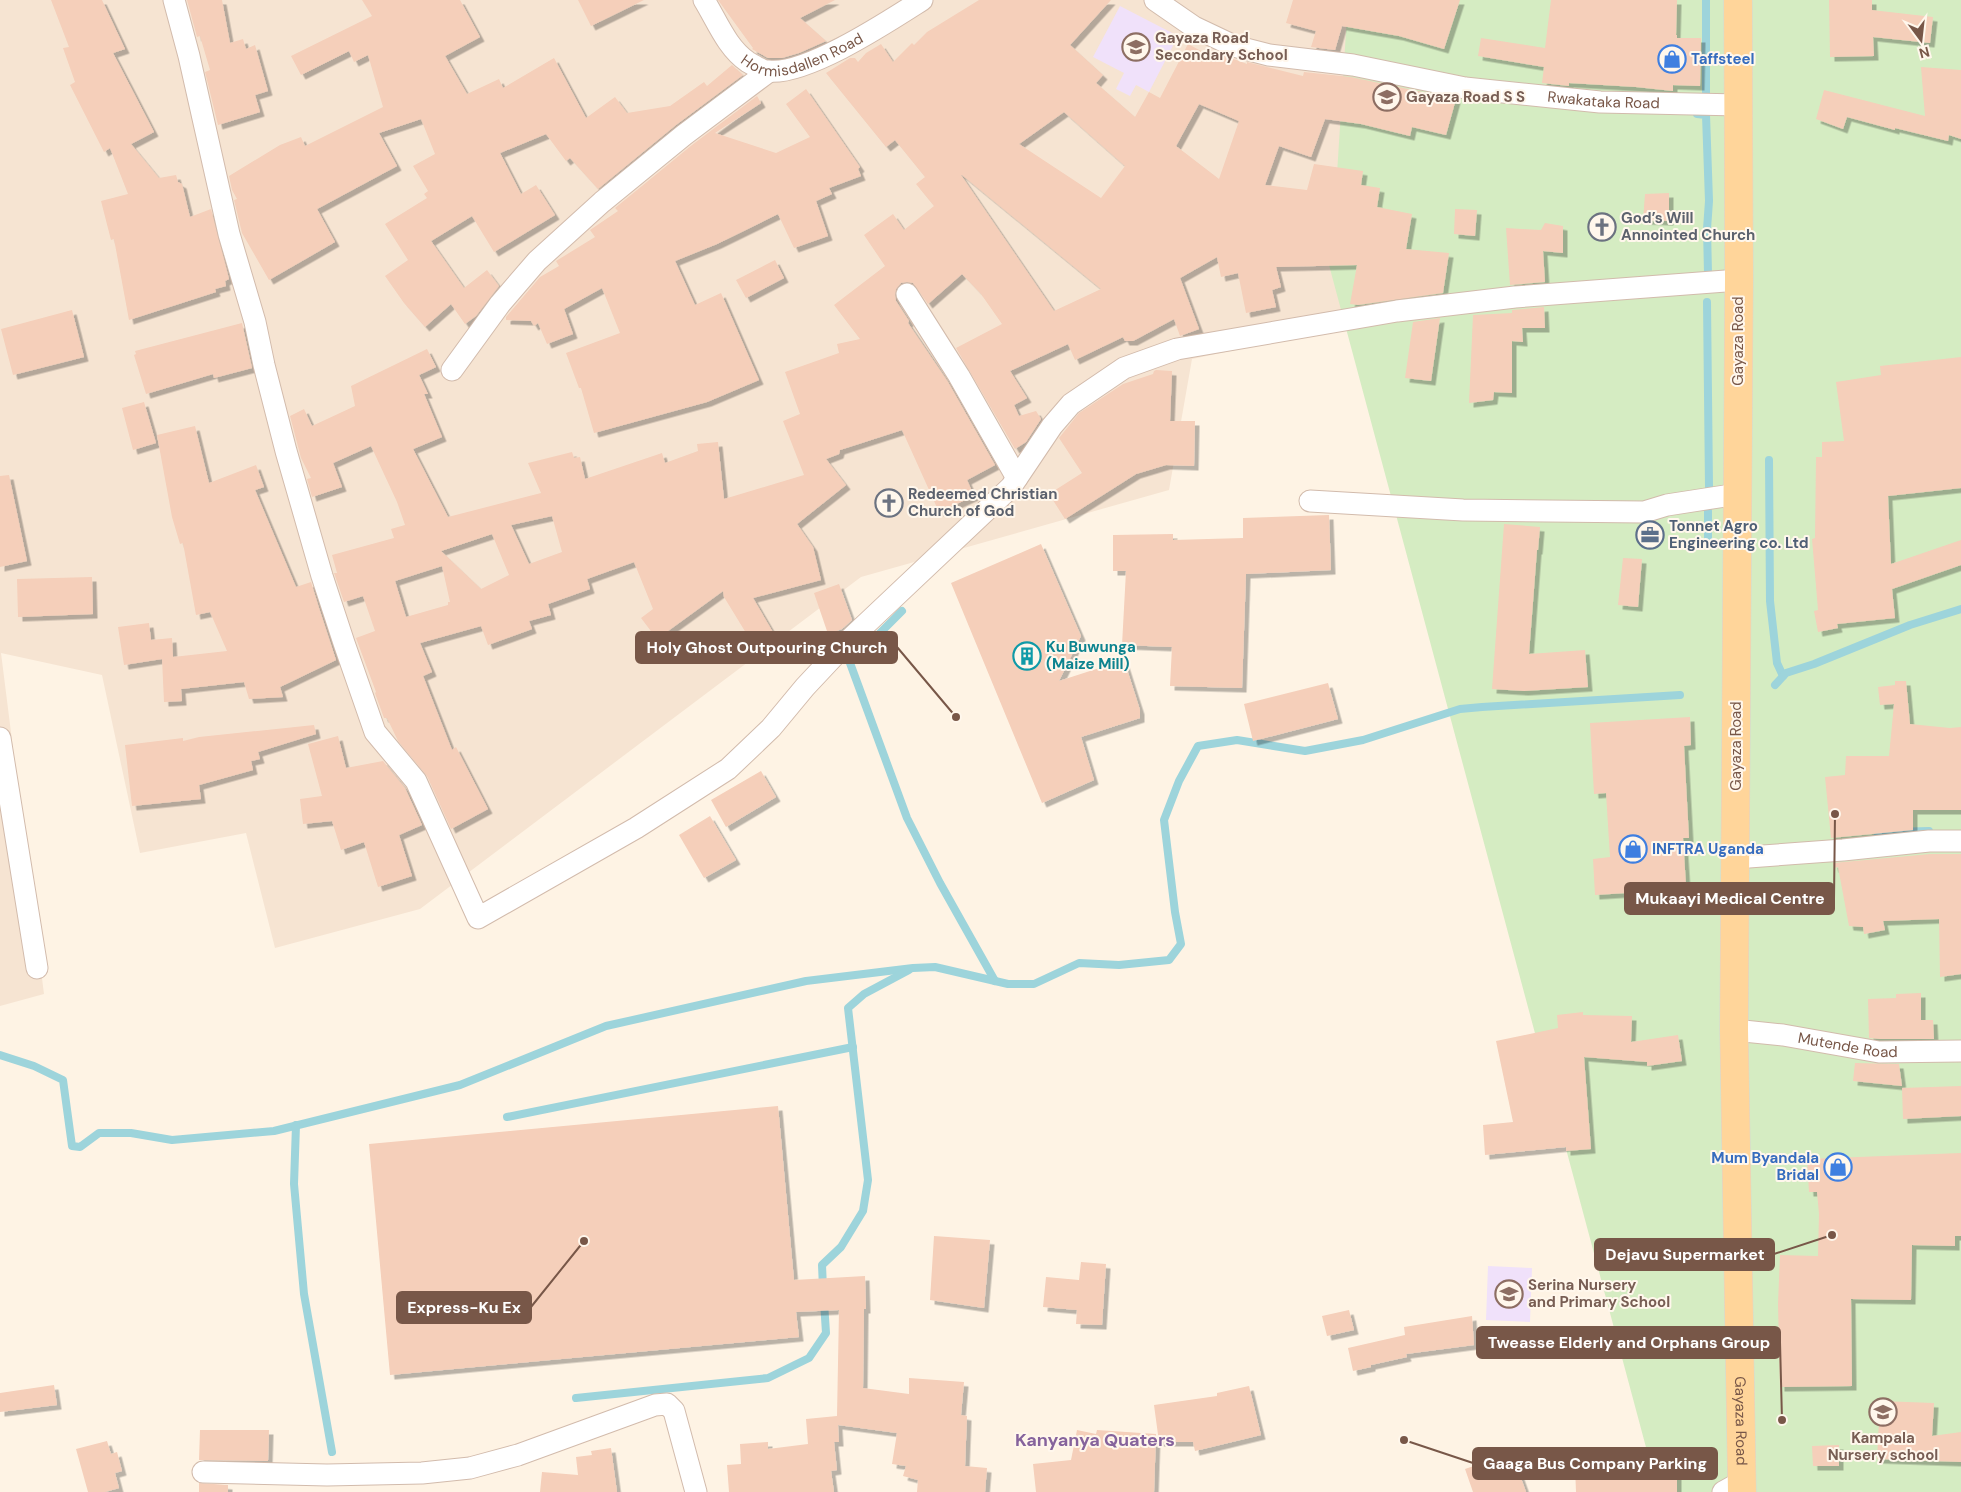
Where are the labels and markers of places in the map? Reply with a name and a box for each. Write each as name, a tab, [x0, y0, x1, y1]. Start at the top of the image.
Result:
place label: Gayaza Road Secondary School	[1155, 28, 1288, 65]
school or university icon: Gayaza Road Secondary School	[1121, 32, 1151, 62]
shop icon: Taffsteel	[1657, 44, 1687, 74]
place label: Taffsteel	[1691, 49, 1754, 69]
school or university icon: Gayaza Road S S	[1372, 82, 1402, 112]
place label: Gayaza Road S S	[1406, 87, 1525, 107]
place label: God’s Will Annointed Church	[1621, 208, 1755, 245]
church icon: God’s Will Annointed Church	[1587, 212, 1617, 242]
place label: Redeemed Christian Church of God	[908, 484, 1057, 521]
church icon: Redeemed Christian Church of God	[874, 488, 904, 518]
place label: Tonnet Agro Engineering co. Ltd	[1669, 516, 1809, 553]
office icon: Tonnet Agro Engineering co. Ltd	[1635, 520, 1665, 550]
callout: Holy Ghost Outpouring Church	[636, 632, 897, 663]
place label: Ku Buwunga (Maize Mill)	[1046, 637, 1136, 674]
building icon: Ku Buwunga (Maize Mill)	[1012, 641, 1042, 671]
shop icon: INFTRA Uganda	[1618, 834, 1648, 864]
place label: INFTRA Uganda	[1652, 839, 1764, 859]
callout: Mukaayi Medical Centre	[1625, 883, 1834, 914]
place label: Mum Byandala Bridal	[1711, 1148, 1819, 1185]
shop icon: Mum Byandala Bridal	[1823, 1152, 1853, 1182]
callout: Dejavu Supermarket	[1595, 1239, 1774, 1270]
place label: Serina Nursery and Primary School	[1528, 1275, 1670, 1312]
school or university icon: Serina Nursery and Primary School	[1494, 1279, 1524, 1309]
callout: Express-Ku Ex	[397, 1292, 531, 1323]
callout: Tweasse Elderly and Orphans Group	[1477, 1327, 1780, 1358]
school or university icon: Kampala Nursery school	[1868, 1397, 1898, 1427]
place label: Kampala Nursery school	[1828, 1428, 1938, 1465]
callout: Gaaga Bus Company Parking	[1473, 1448, 1717, 1479]

